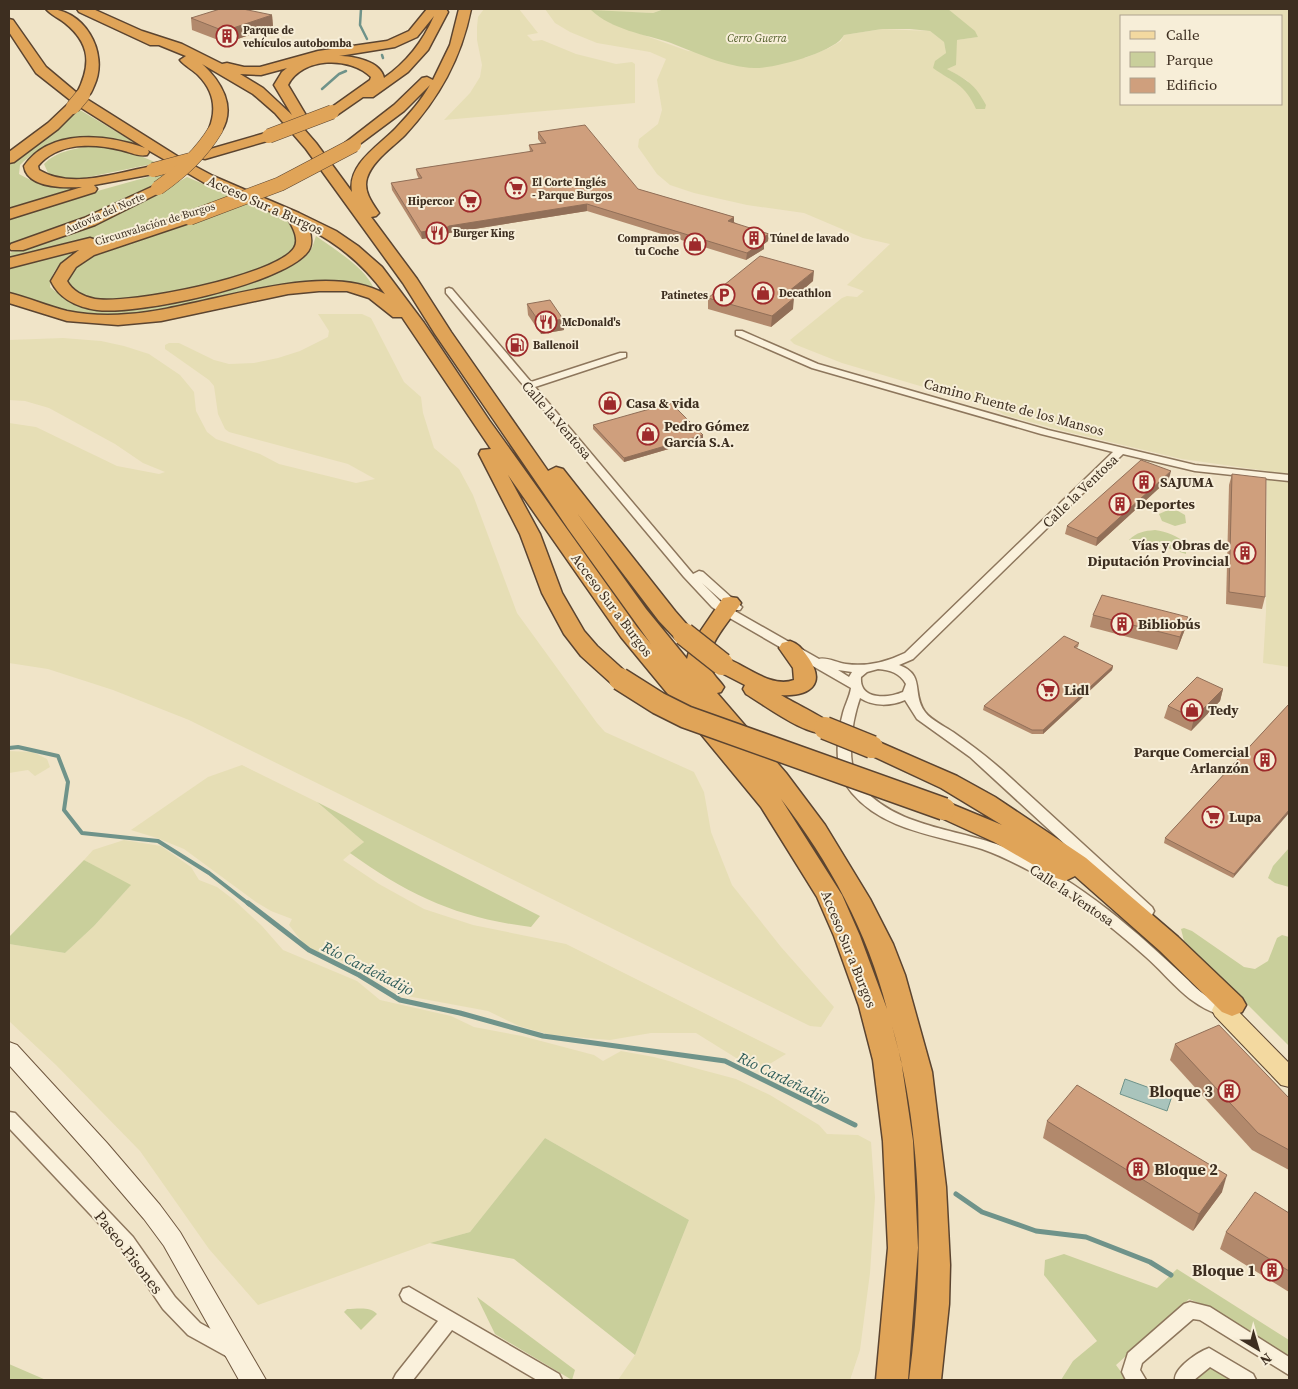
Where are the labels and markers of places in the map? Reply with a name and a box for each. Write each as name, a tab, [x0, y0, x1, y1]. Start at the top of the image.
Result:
place label: Parque de vehículos autobomba	[242, 23, 352, 51]
building icon: Parque de vehículos autobomba	[215, 24, 239, 48]
place label: El Corte Inglés - Parque Burgos	[532, 175, 612, 203]
supermarket icon: El Corte Inglés - Parque Burgos	[504, 176, 528, 200]
supermarket icon: Hipercor	[458, 189, 482, 213]
place label: Hipercor	[408, 194, 455, 209]
restaurant icon: Burger King	[425, 221, 449, 245]
place label: Burger King	[453, 226, 515, 241]
building icon: Túnel de lavado	[742, 226, 766, 250]
place label: Compramos tu Coche	[618, 231, 679, 259]
place label: Túnel de lavado	[770, 231, 849, 246]
shop icon: Compramos tu Coche	[683, 232, 707, 256]
shop icon: Decathlon	[751, 281, 775, 305]
parking icon: Patinetes	[712, 283, 736, 307]
place label: Decathlon	[779, 286, 831, 301]
place label: Patinetes	[661, 288, 708, 303]
restaurant icon: McDonald's	[534, 310, 558, 334]
place label: McDonald's	[562, 315, 620, 330]
fuel station icon: Ballenoil	[505, 333, 529, 357]
place label: Ballenoil	[533, 338, 579, 353]
shop icon: Casa & vida	[598, 391, 622, 415]
place label: Casa & vida	[626, 393, 700, 413]
place label: Pedro Gómez García S.A.	[664, 416, 749, 452]
shop icon: Pedro Gómez García S.A.	[636, 422, 660, 446]
building icon: SAJUMA	[1132, 470, 1156, 494]
place label: SAJUMA	[1160, 472, 1214, 492]
building icon: Deportes	[1108, 492, 1132, 516]
place label: Deportes	[1136, 494, 1195, 514]
place label: Vías y Obras de Diputación Provincial	[1088, 535, 1229, 571]
building icon: Vías y Obras de Diputación Provincial	[1233, 541, 1257, 565]
building icon: Bibliobús	[1110, 612, 1134, 636]
place label: Bibliobús	[1138, 614, 1201, 634]
supermarket icon: Lidl	[1036, 678, 1060, 702]
place label: Lidl	[1064, 680, 1090, 700]
shop icon: Tedy	[1180, 698, 1204, 722]
place label: Tedy	[1208, 700, 1239, 720]
place label: Parque Comercial Arlanzón	[1134, 742, 1249, 778]
building icon: Parque Comercial Arlanzón	[1253, 748, 1277, 772]
supermarket icon: Lupa	[1201, 805, 1225, 829]
place label: Lupa	[1229, 807, 1262, 827]
building icon: Bloque 3	[1217, 1079, 1241, 1103]
place label: Bloque 3	[1149, 1080, 1213, 1102]
building icon: Bloque 2	[1126, 1157, 1150, 1181]
place label: Bloque 2	[1154, 1158, 1218, 1180]
building icon: Bloque 1	[1260, 1258, 1284, 1282]
place label: Bloque 1	[1192, 1259, 1256, 1281]

